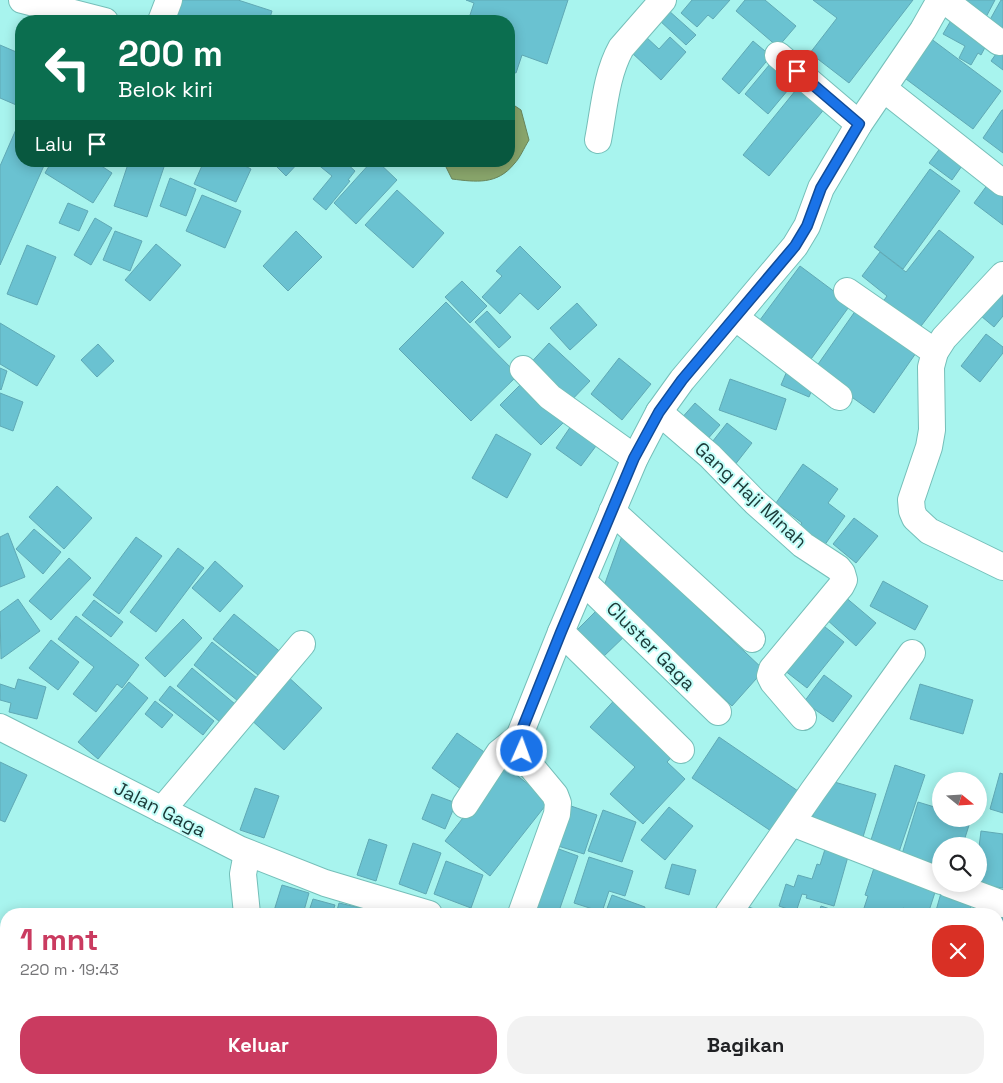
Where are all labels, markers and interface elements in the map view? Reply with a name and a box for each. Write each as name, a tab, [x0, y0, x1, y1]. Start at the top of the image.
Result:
text: 200 m	[118, 32, 223, 76]
icon: left	[35, 35, 100, 100]
pin	[776, 50, 818, 92]
icon: arrive	[783, 57, 811, 85]
text: Belok kiri	[118, 75, 213, 103]
icon: arrive	[83, 130, 111, 158]
text: Lalu	[35, 132, 73, 157]
street label: Gang Haji Minah	[689, 436, 813, 554]
street label: Cluster Gaga	[601, 596, 701, 696]
position arrow	[495, 724, 547, 776]
north arrow	[932, 772, 988, 828]
map controls	[932, 772, 987, 892]
street label: Jalan Gaga	[110, 775, 210, 843]
button: search	[932, 837, 987, 892]
text: 1 mnt	[20, 920, 99, 959]
button: close	[932, 925, 984, 977]
text: 220 m · 19:43	[20, 959, 119, 980]
button: Keluar	[20, 1016, 497, 1074]
button: Bagikan	[507, 1016, 984, 1074]

